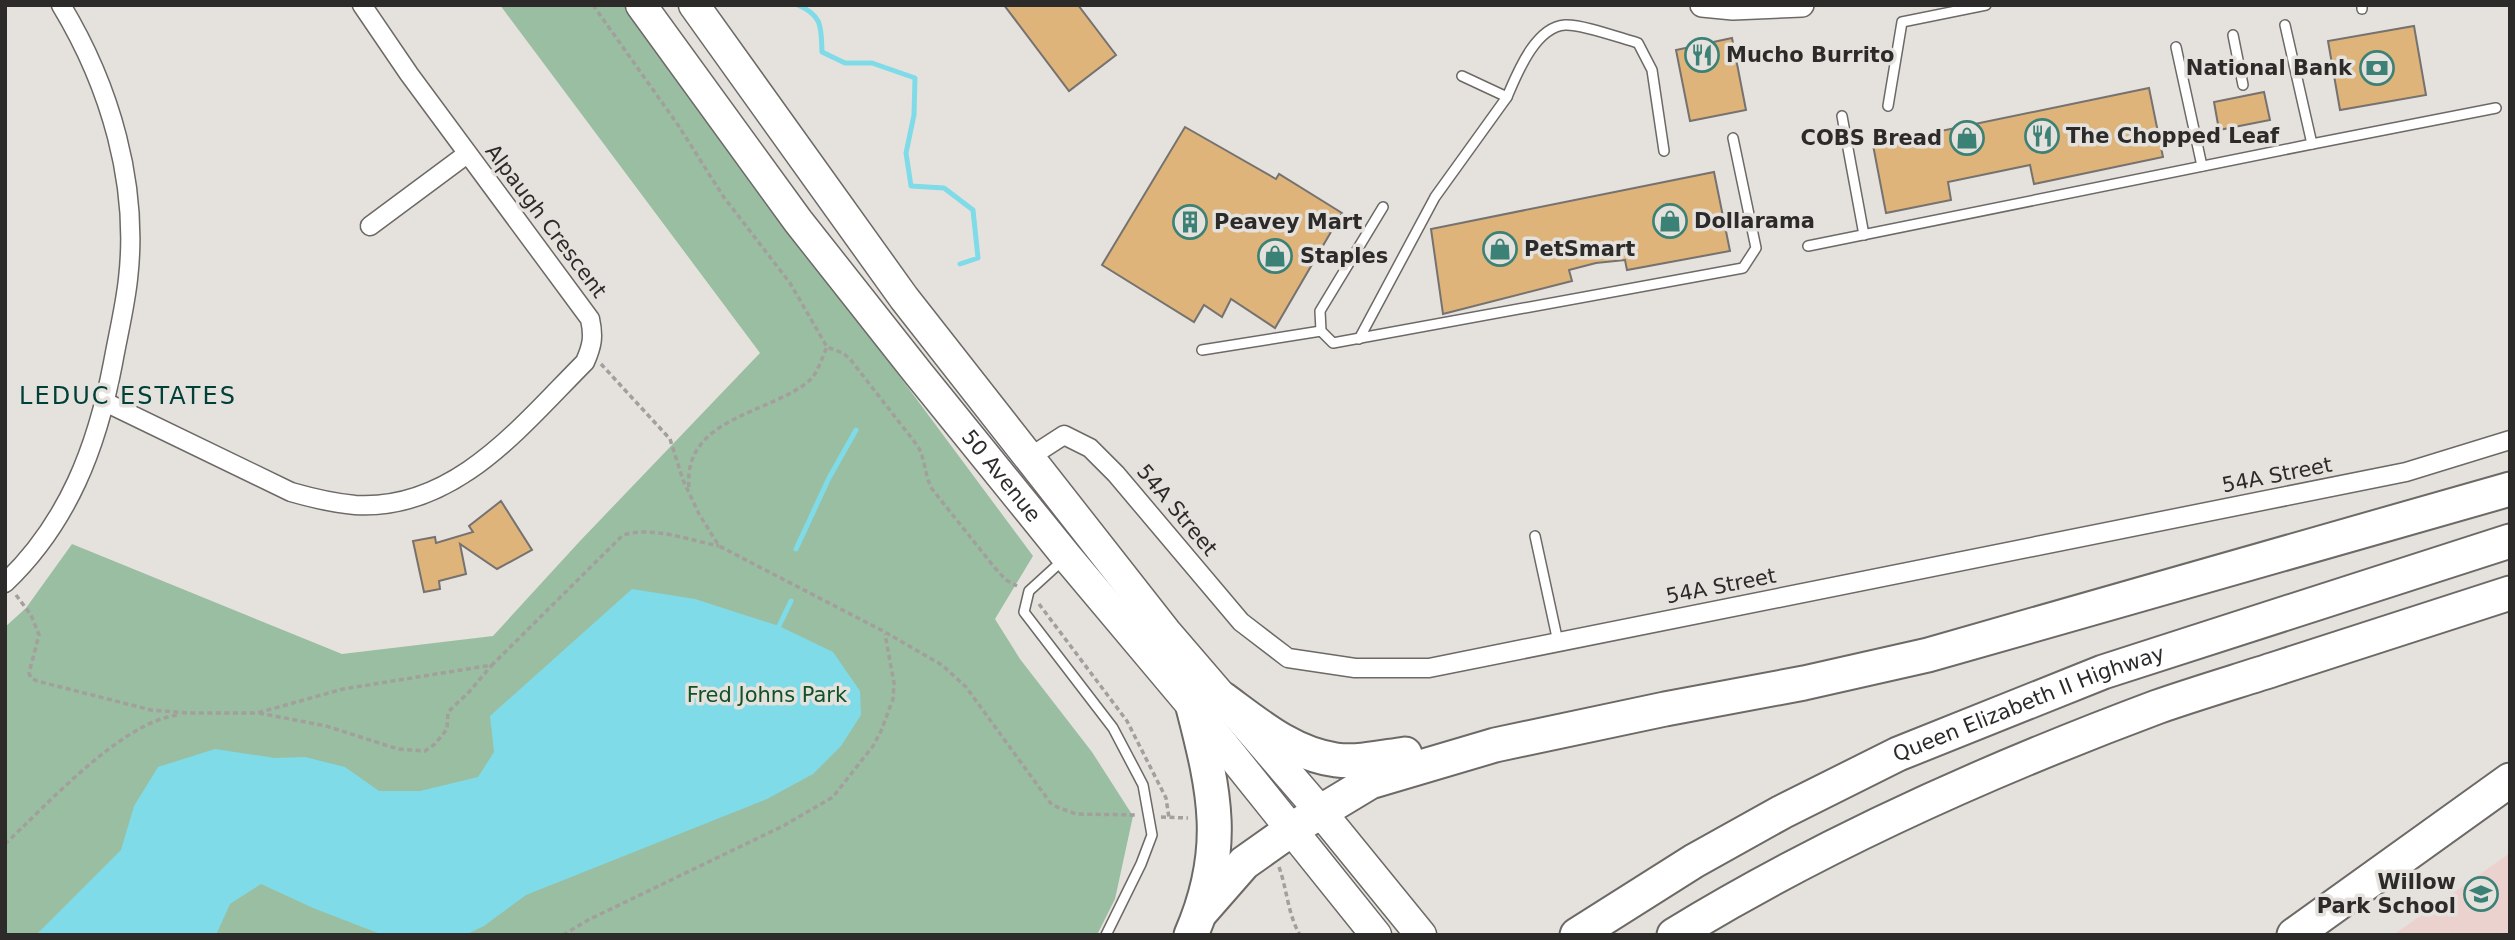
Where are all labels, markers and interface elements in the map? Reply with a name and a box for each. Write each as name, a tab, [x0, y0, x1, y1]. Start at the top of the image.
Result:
restaurant icon: Mucho Burrito	[1683, 36, 1721, 74]
place label: Mucho Burrito	[1726, 43, 1894, 67]
bank icon: National Bank	[2358, 49, 2396, 87]
place label: National Bank	[2186, 56, 2353, 80]
restaurant icon: The Chopped Leaf	[2023, 117, 2061, 155]
shop icon: COBS Bread	[1948, 119, 1986, 157]
place label: The Chopped Leaf	[2066, 124, 2280, 148]
place label: COBS Bread	[1800, 126, 1942, 150]
street label: Alpaugh Crescent	[481, 140, 611, 302]
shop icon: Dollarama	[1651, 202, 1689, 240]
building icon: Peavey Mart	[1171, 203, 1209, 241]
place label: Dollarama	[1694, 209, 1815, 233]
place label: Peavey Mart	[1214, 210, 1362, 234]
shop icon: PetSmart	[1481, 230, 1519, 268]
shop icon: Staples	[1256, 237, 1294, 275]
place label: PetSmart	[1524, 237, 1635, 261]
place label: Staples	[1300, 244, 1388, 268]
district label: LEDUC ESTATES	[19, 382, 237, 410]
street label: 50 Avenue	[957, 425, 1046, 527]
street label: 54A Street	[2220, 453, 2334, 497]
street label: 54A Street	[1132, 460, 1222, 560]
street label: 54A Street	[1664, 564, 1778, 608]
street label: Queen Elizabeth II Highway	[1890, 641, 2167, 767]
park label: Fred Johns Park	[687, 683, 848, 707]
place label: Willow Park School	[2317, 870, 2456, 918]
school or university icon: Willow Park School	[2462, 875, 2500, 913]

